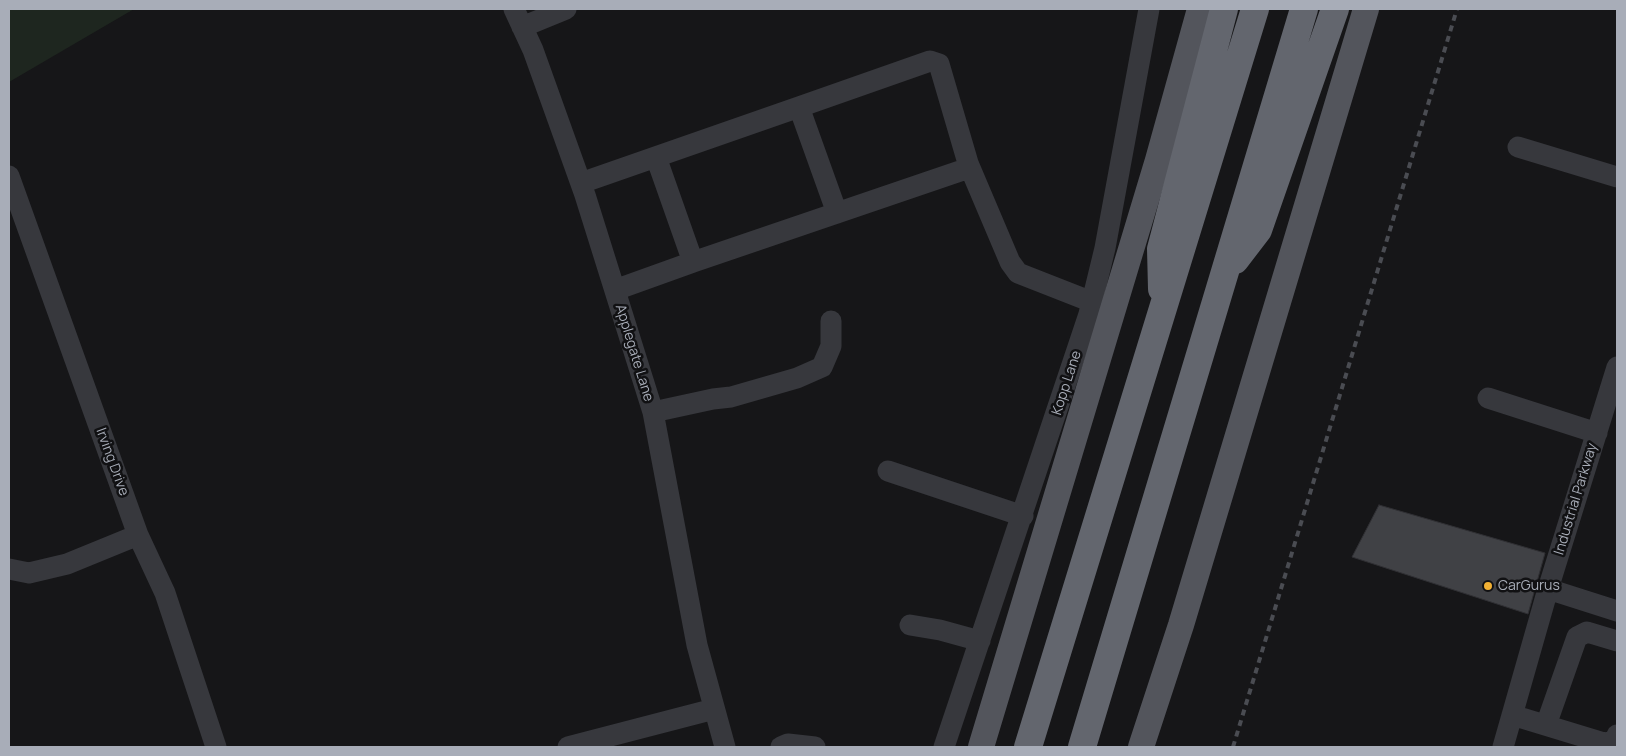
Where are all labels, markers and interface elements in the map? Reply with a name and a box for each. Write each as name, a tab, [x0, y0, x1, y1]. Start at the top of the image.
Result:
street label: Applegate Lane	[611, 302, 657, 404]
street label: Kopp Lane	[1049, 349, 1085, 417]
street label: Irving Drive	[92, 426, 132, 498]
street label: Industrial Parkway	[1551, 441, 1601, 557]
place label: CarGurus	[1498, 578, 1560, 594]
marker: CarGurus	[1482, 580, 1494, 592]

